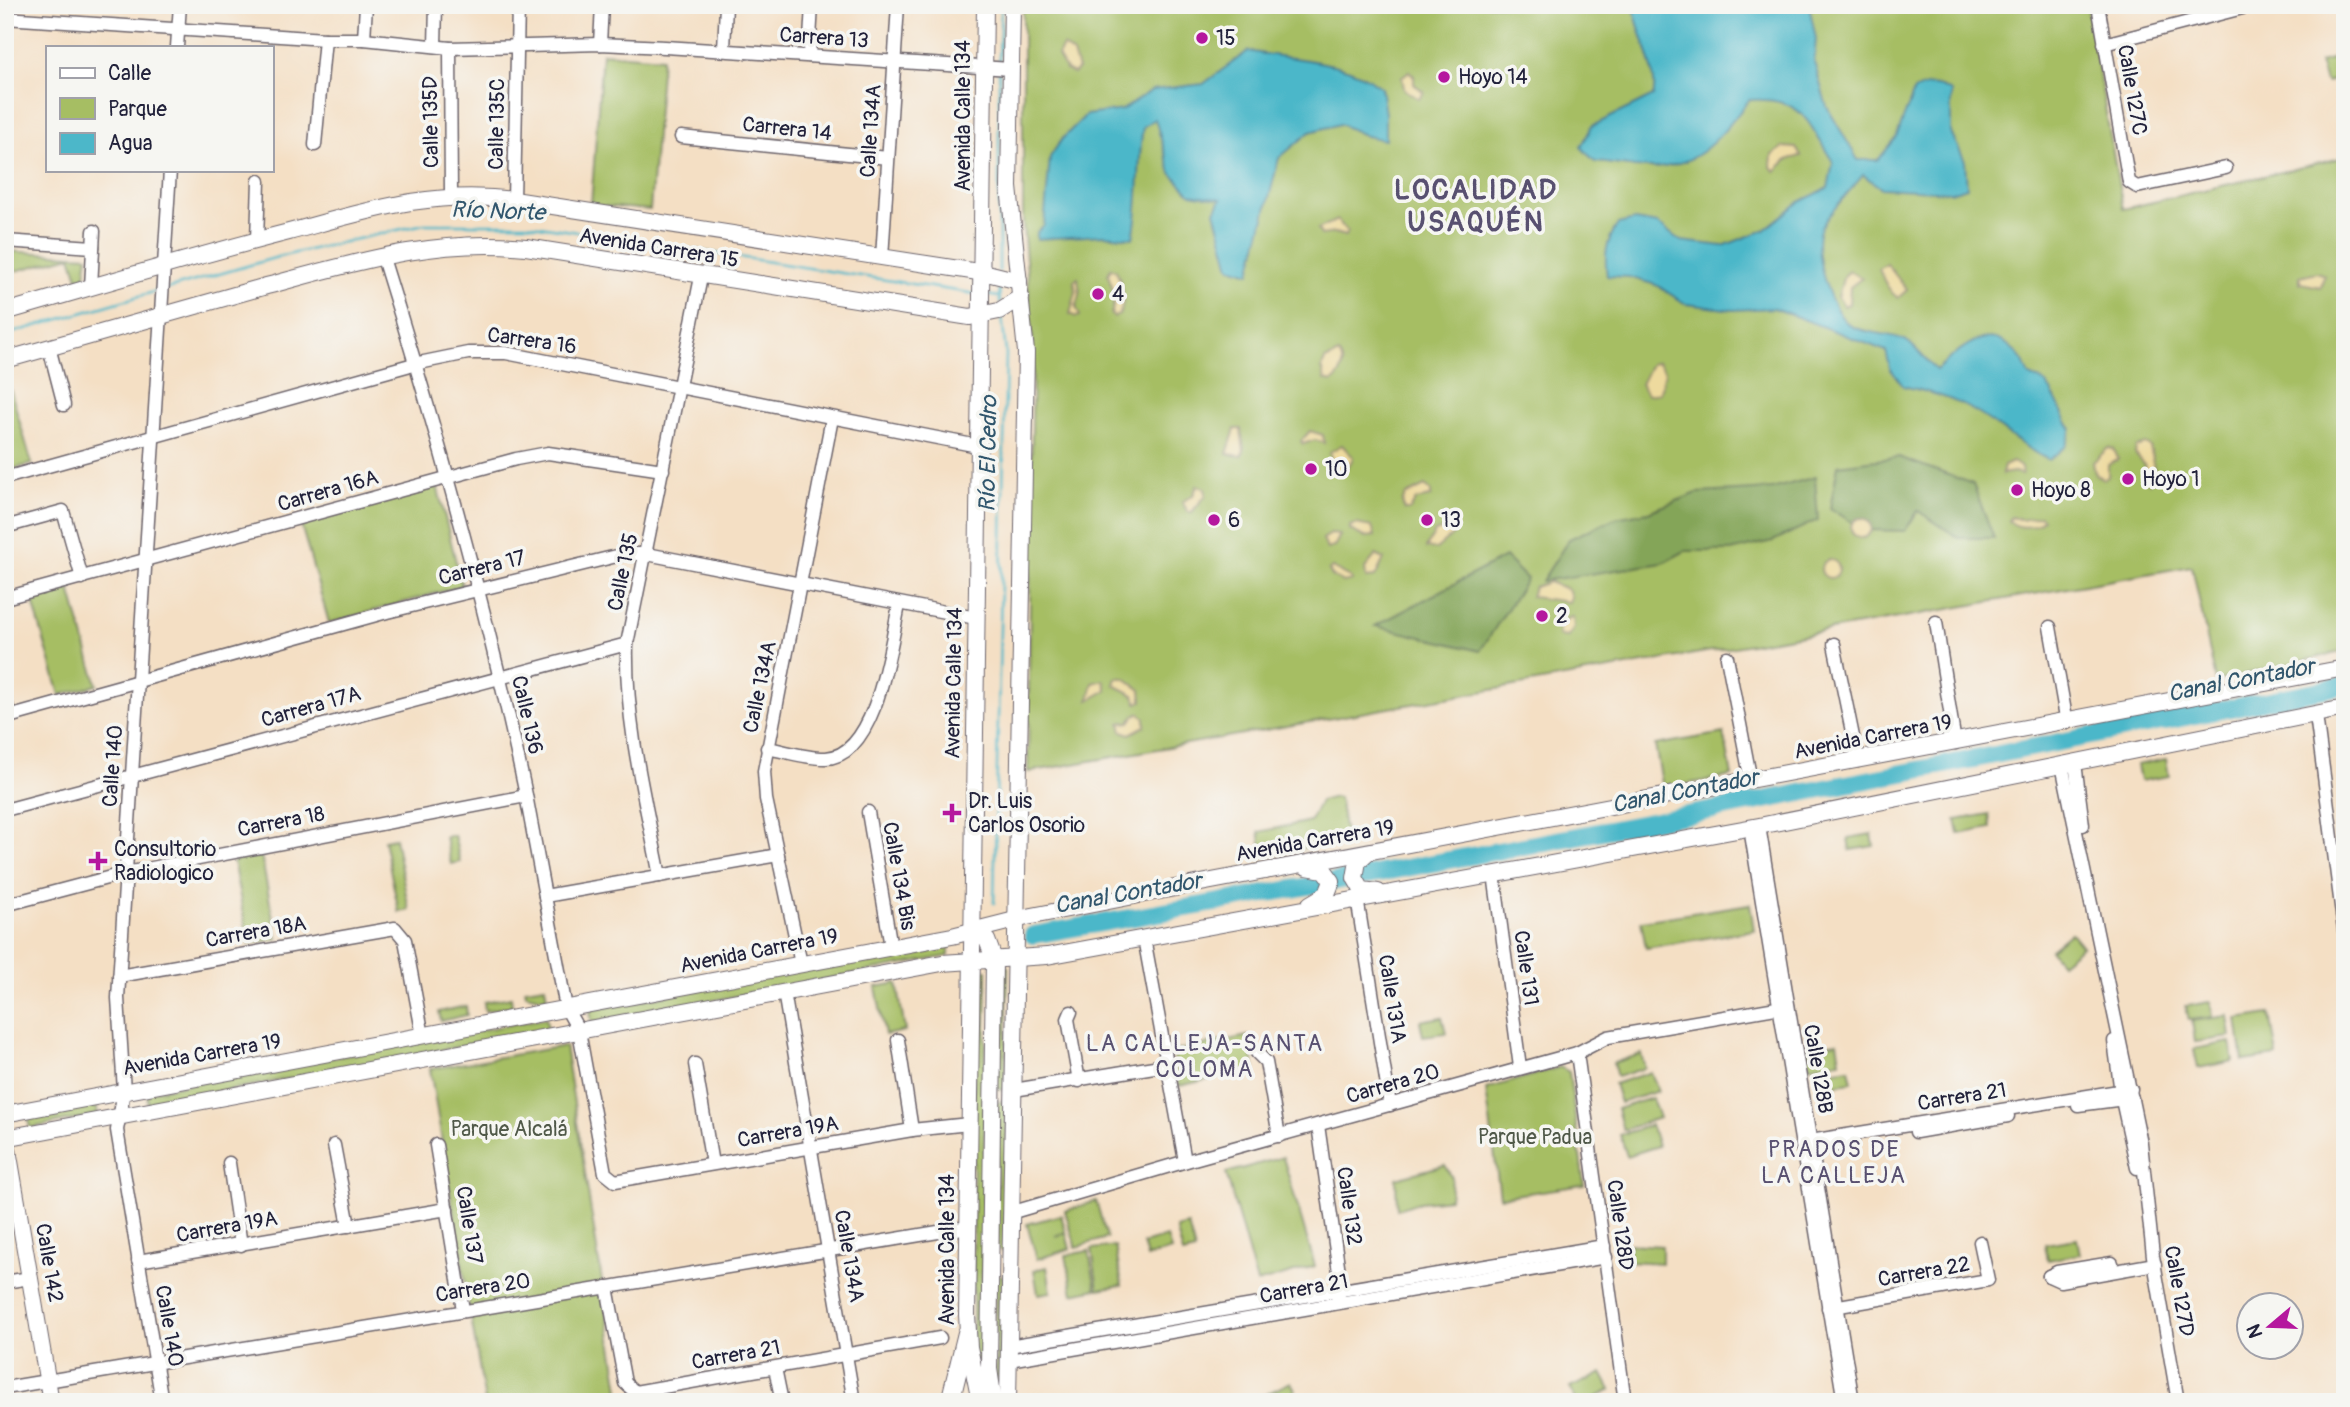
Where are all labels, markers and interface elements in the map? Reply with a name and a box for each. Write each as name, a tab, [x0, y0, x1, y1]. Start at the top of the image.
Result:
street label: Carrera 13	[778, 21, 870, 55]
place label: 15	[1216, 25, 1236, 52]
marker: 15	[1194, 30, 1210, 46]
street label: Avenida Calle 134	[950, 40, 977, 192]
street label: Calle 127C	[2111, 43, 2153, 138]
legend	[46, 46, 273, 172]
text: Calle	[108, 60, 152, 87]
place label: Hoyo 14	[1458, 64, 1528, 91]
marker: Hoyo 14	[1436, 69, 1452, 85]
street label: Calle 135D	[417, 76, 445, 168]
street label: Calle 135C	[483, 78, 511, 170]
street label: Calle 134A	[854, 83, 888, 179]
text: Parque	[108, 96, 167, 123]
street label: Carrera 14	[741, 111, 833, 147]
text: Agua	[108, 130, 153, 157]
district label: LOCALIDAD USAQUÉN	[1394, 173, 1558, 240]
water label: Río Norte	[451, 195, 548, 227]
street label: Avenida Carrera 15	[577, 222, 741, 274]
place label: 4	[1112, 281, 1124, 308]
marker: 4	[1090, 286, 1106, 302]
street label: Carrera 16	[486, 321, 578, 361]
water label: Río El Cedro	[972, 394, 1004, 512]
place label: 10	[1325, 456, 1348, 483]
marker: 10	[1303, 461, 1319, 477]
street label: Carrera 16A	[275, 464, 381, 518]
place label: Hoyo 1	[2142, 466, 2200, 493]
marker: Hoyo 1	[2120, 471, 2136, 487]
place label: Hoyo 8	[2031, 477, 2091, 504]
marker: Hoyo 8	[2009, 482, 2025, 498]
place label: 6	[1228, 507, 1240, 534]
place label: 13	[1441, 507, 1461, 534]
marker: 6	[1206, 512, 1222, 528]
marker: 13	[1419, 512, 1435, 528]
street label: Calle 135	[602, 531, 644, 613]
street label: Carrera 17	[436, 544, 528, 592]
place label: 2	[1556, 603, 1568, 630]
street label: Avenida Calle 134	[939, 607, 969, 759]
marker: 2	[1534, 608, 1550, 624]
street label: Calle 134A	[737, 639, 783, 735]
water label: Canal Contador	[2165, 651, 2320, 708]
street label: Calle 136	[505, 673, 549, 757]
street label: Carrera 17A	[258, 680, 364, 734]
street label: Avenida Carrera 19	[1792, 708, 1954, 766]
street label: Calle 140	[97, 724, 129, 808]
water label: Canal Contador	[1609, 762, 1764, 819]
place label: Dr. Luis Carlos Osorio	[968, 788, 1085, 839]
street label: Carrera 18	[235, 800, 327, 844]
marker: Dr. Luis Carlos Osorio	[942, 803, 962, 823]
street label: Avenida Carrera 19	[1234, 814, 1396, 868]
street label: Calle 134 Bis	[876, 820, 922, 933]
place label: Consultorio Radiologico	[114, 836, 216, 887]
marker: Consultorio Radiologico	[88, 851, 108, 871]
water label: Canal Contador	[1052, 865, 1207, 920]
street label: Carrera 18A	[203, 910, 309, 954]
street label: Avenida Carrera 19	[678, 922, 840, 980]
street label: Calle 131	[1507, 929, 1545, 1007]
street label: Calle 131A	[1372, 953, 1412, 1045]
street label: Calle 128B	[1797, 1022, 1839, 1116]
street label: Avenida Carrera 19	[121, 1028, 283, 1082]
district label: LA CALLEJA-SANTA COLOMA	[1086, 1029, 1324, 1084]
street label: Carrera 20	[1343, 1058, 1443, 1110]
street label: Carrera 21	[1916, 1077, 2008, 1117]
street label: Carrera 19A	[735, 1110, 841, 1154]
park label: Parque Alcalá	[450, 1116, 568, 1143]
park label: Parque Padua	[1478, 1124, 1592, 1151]
district label: PRADOS DE LA CALLEJA	[1761, 1135, 1907, 1190]
street label: Calle 132	[1330, 1165, 1368, 1247]
street label: Avenida Calle 134	[934, 1174, 961, 1326]
street label: Calle 128D	[1600, 1178, 1640, 1272]
street label: Calle 137	[450, 1184, 488, 1266]
street label: Carrera 19A	[174, 1205, 280, 1249]
street label: Calle 134A	[828, 1208, 870, 1304]
street label: Calle 142	[29, 1221, 69, 1305]
street label: Calle 127D	[2158, 1243, 2200, 1339]
street label: Carrera 22	[1876, 1251, 1972, 1293]
street label: Carrera 20	[434, 1267, 532, 1309]
street label: Carrera 21	[1258, 1268, 1350, 1310]
street label: Calle 140	[149, 1283, 189, 1369]
north arrow	[2234, 1292, 2304, 1362]
text: N	[2241, 1321, 2268, 1341]
street label: Carrera 21	[690, 1334, 782, 1376]

